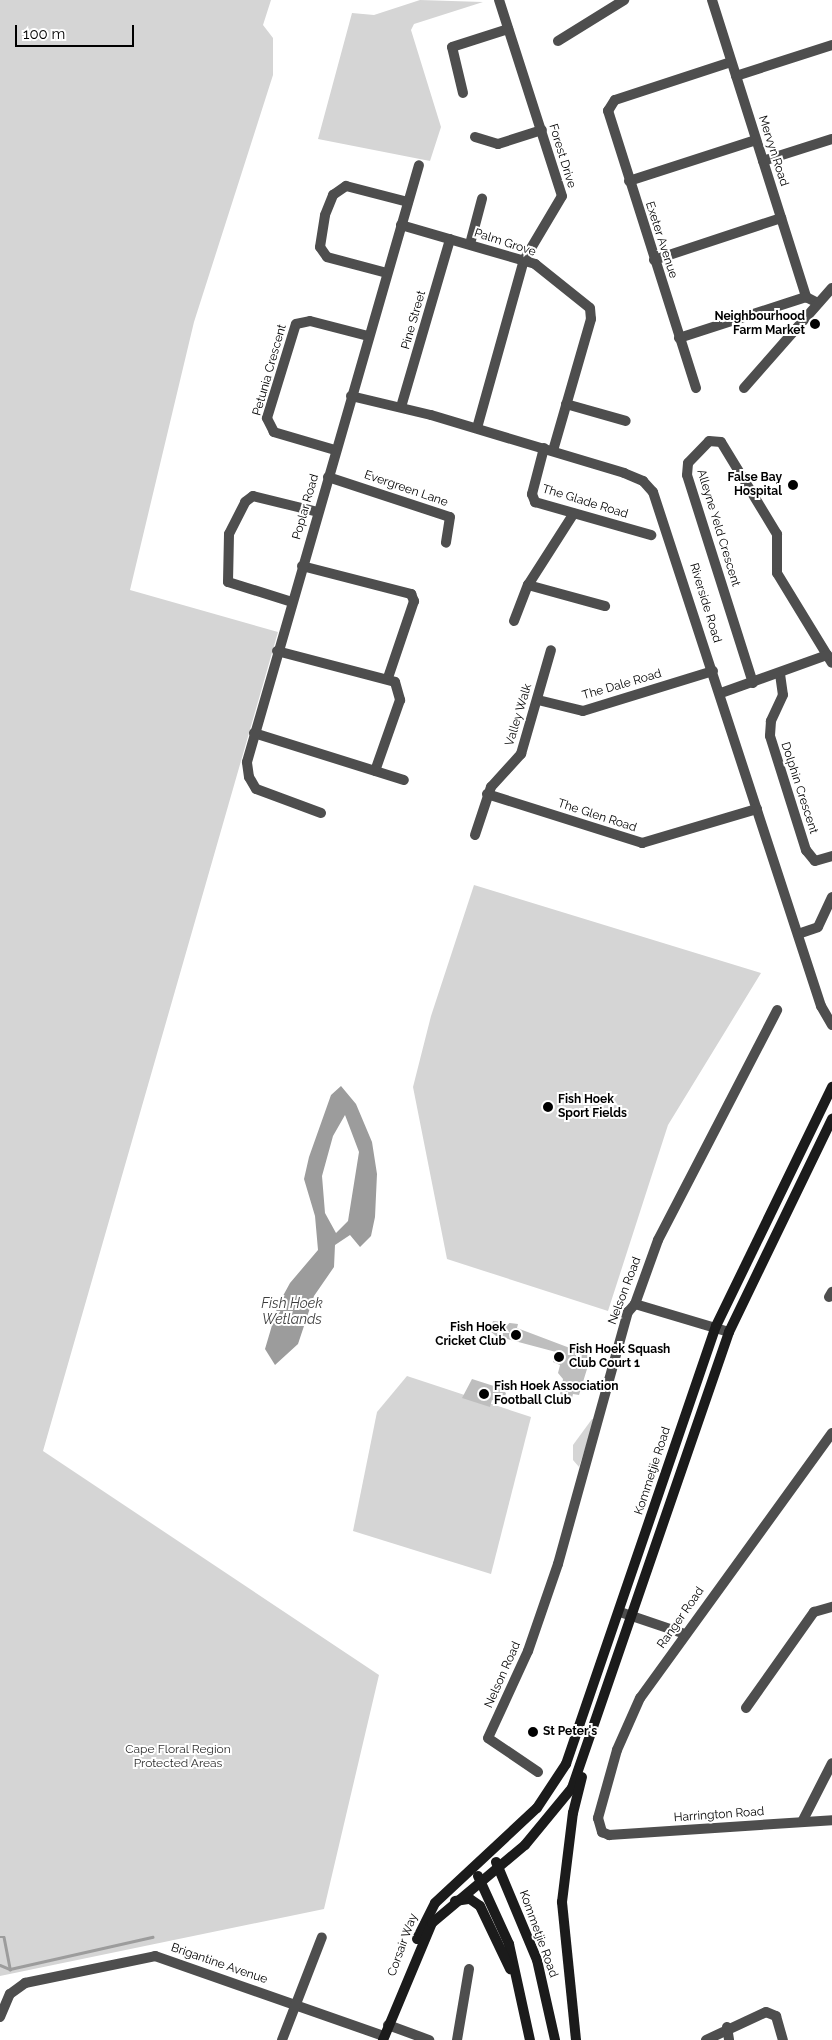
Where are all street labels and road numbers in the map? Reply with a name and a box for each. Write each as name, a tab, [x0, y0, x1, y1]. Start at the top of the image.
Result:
street label: Mervyn Road	[755, 114, 791, 188]
street label: Forest Drive	[545, 122, 579, 190]
street label: Exeter Avenue	[642, 200, 680, 280]
street label: Palm Grove	[472, 226, 538, 260]
street label: Pine Street	[399, 289, 429, 351]
street label: Petunia Crescent	[250, 323, 290, 417]
street label: Alleyne Yeld Crescent	[693, 467, 743, 589]
street label: Evergreen Lane	[362, 468, 450, 510]
street label: Poplar Road	[290, 472, 322, 542]
street label: The Glade Road	[540, 482, 630, 522]
street label: Riverside Road	[686, 561, 724, 645]
street label: The Dale Road	[581, 667, 663, 703]
street label: Valley Walk	[503, 682, 535, 748]
street label: Dolphin Crescent	[777, 740, 821, 836]
street label: The Glen Road	[556, 796, 638, 836]
street label: Nelson Road	[606, 1255, 644, 1327]
street label: Kommetjie Road	[632, 1425, 674, 1517]
street label: Ranger Road	[655, 1584, 707, 1652]
street label: Nelson Road	[482, 1640, 524, 1710]
street label: Harrington Road	[673, 1805, 765, 1825]
street label: Kommetjie Road	[516, 1888, 560, 1980]
street label: Corsair Way	[385, 1911, 421, 1979]
street label: Brigantine Avenue	[169, 1941, 269, 1987]

